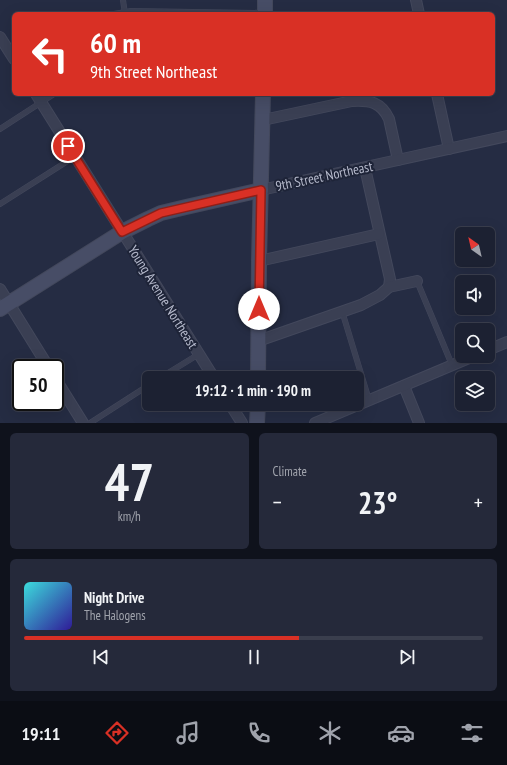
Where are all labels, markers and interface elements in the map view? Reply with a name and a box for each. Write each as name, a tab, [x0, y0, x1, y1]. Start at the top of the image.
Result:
text: 60 m	[90, 24, 141, 61]
icon: left	[24, 28, 76, 80]
text: 9th Street Northeast	[90, 60, 217, 83]
pin	[51, 129, 85, 163]
icon: arrive	[57, 135, 79, 157]
street label: 9th Street Northeast	[274, 157, 374, 195]
north arrow	[455, 227, 495, 267]
map controls	[455, 227, 495, 411]
street label: Young Avenue Northeast	[124, 242, 202, 352]
button: sound	[455, 275, 495, 315]
position arrow	[238, 288, 280, 330]
button: search	[455, 323, 495, 363]
speed limit sign: 50	[12, 359, 64, 411]
button: layers	[455, 371, 495, 411]
text: 19:12 · 1 min · 190 m	[195, 381, 311, 400]
text: 47	[104, 448, 154, 515]
text: Climate	[273, 463, 307, 480]
text: 23°	[358, 483, 398, 522]
text: −	[273, 488, 282, 516]
text: +	[474, 488, 483, 516]
text: km/h	[118, 508, 141, 525]
text: Night Drive	[84, 588, 144, 607]
text: The Halogens	[84, 607, 146, 624]
icon: previous	[90, 646, 112, 668]
icon: pause	[243, 646, 265, 668]
icon: next	[396, 646, 418, 668]
icon: directions	[103, 719, 131, 747]
icon: music	[174, 719, 202, 747]
icon: phone	[245, 719, 273, 747]
icon: climate	[316, 719, 344, 747]
icon: car	[387, 719, 415, 747]
icon: filters	[458, 719, 486, 747]
text: 19:11	[21, 722, 60, 745]

